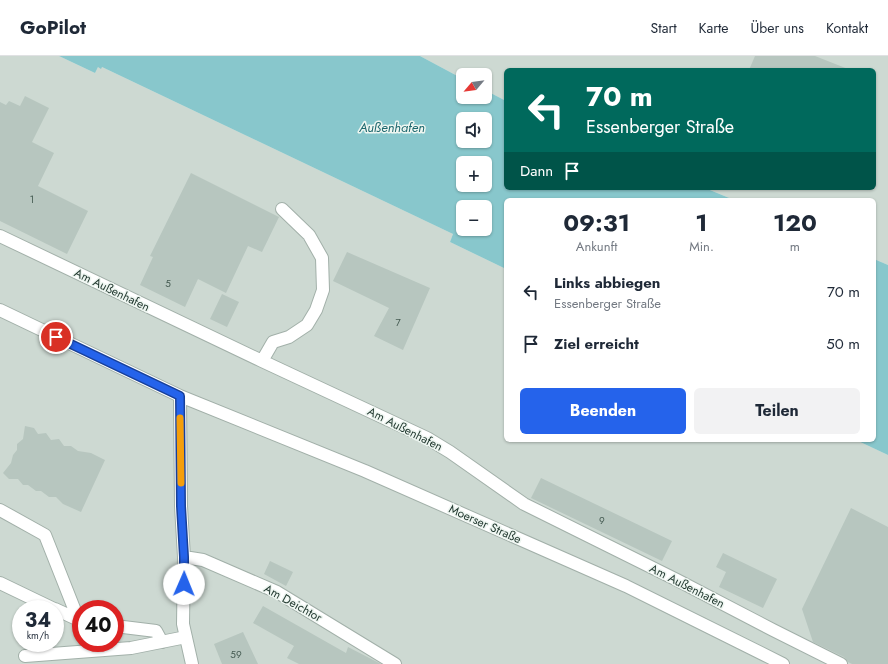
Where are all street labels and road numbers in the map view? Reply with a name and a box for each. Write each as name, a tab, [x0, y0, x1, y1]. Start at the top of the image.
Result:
street label: Am Außenhafen	[71, 264, 153, 316]
street label: Am Außenhafen	[364, 402, 446, 456]
street label: Moerser Straße	[446, 500, 524, 548]
street label: Am Außenhafen	[646, 559, 728, 613]
street label: Am Deichtor	[261, 580, 326, 627]

